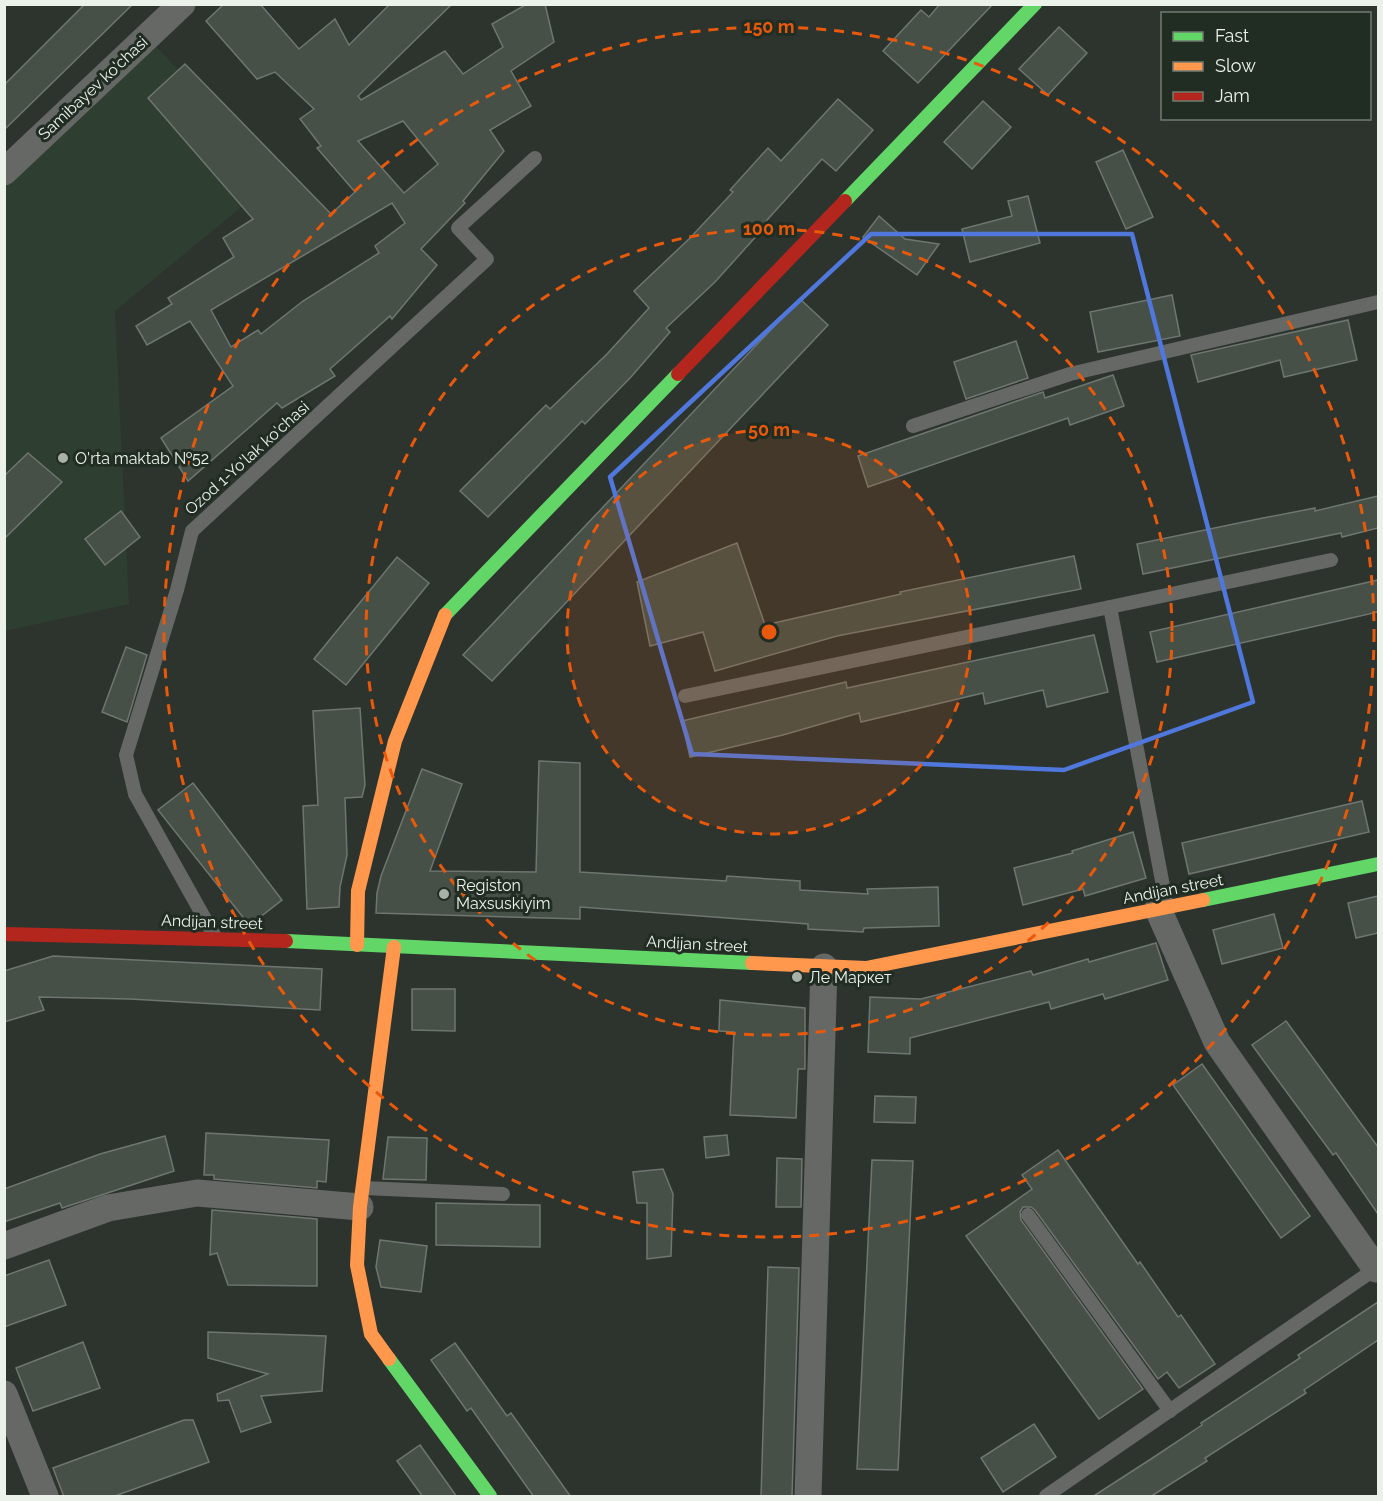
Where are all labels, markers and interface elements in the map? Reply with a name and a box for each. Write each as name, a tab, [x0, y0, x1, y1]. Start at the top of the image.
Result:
legend	[1161, 12, 1371, 120]
text: 150 m	[744, 16, 795, 37]
text: Fast	[1215, 25, 1249, 46]
street label: Samibayev ko'chasi	[34, 32, 152, 144]
text: Slow	[1215, 55, 1256, 76]
text: Jam	[1215, 85, 1250, 106]
text: 100 m	[743, 218, 795, 239]
street label: Ozod 1-Yo'lak ko'chasi	[181, 397, 313, 519]
text: 50 m	[748, 419, 790, 440]
place label: O'rta maktab №52	[75, 449, 209, 468]
marker: O'rta maktab №52	[56, 451, 70, 465]
centre of rings	[759, 622, 779, 642]
street label: Andijan street	[1121, 870, 1225, 908]
place label: Registon Maxsuskiyim	[456, 876, 551, 913]
marker: Registon Maxsuskiyim	[437, 887, 451, 901]
street label: Andijan street	[161, 911, 264, 933]
street label: Andijan street	[646, 932, 749, 956]
place label: Ле Маркет	[809, 968, 892, 987]
marker: Ле Маркет	[790, 970, 804, 984]

